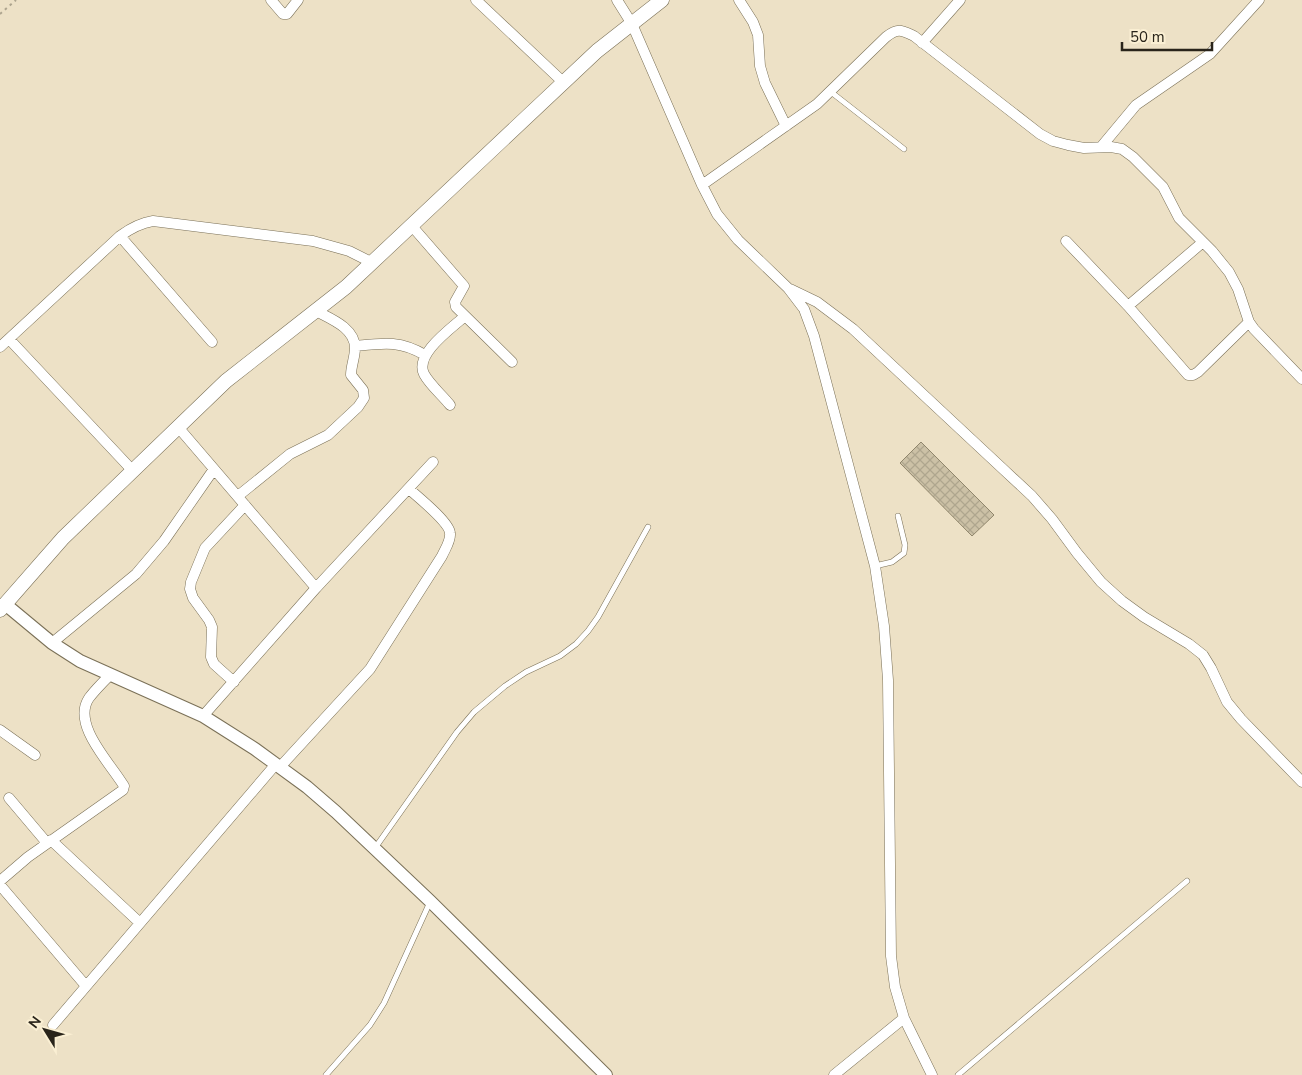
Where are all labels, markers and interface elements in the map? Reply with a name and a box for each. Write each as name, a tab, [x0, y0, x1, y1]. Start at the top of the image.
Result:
scale bar	[1122, 20, 1212, 52]
text: 50 m	[1130, 27, 1165, 47]
north arrow	[20, 1005, 70, 1055]
text: N	[24, 1013, 46, 1032]

